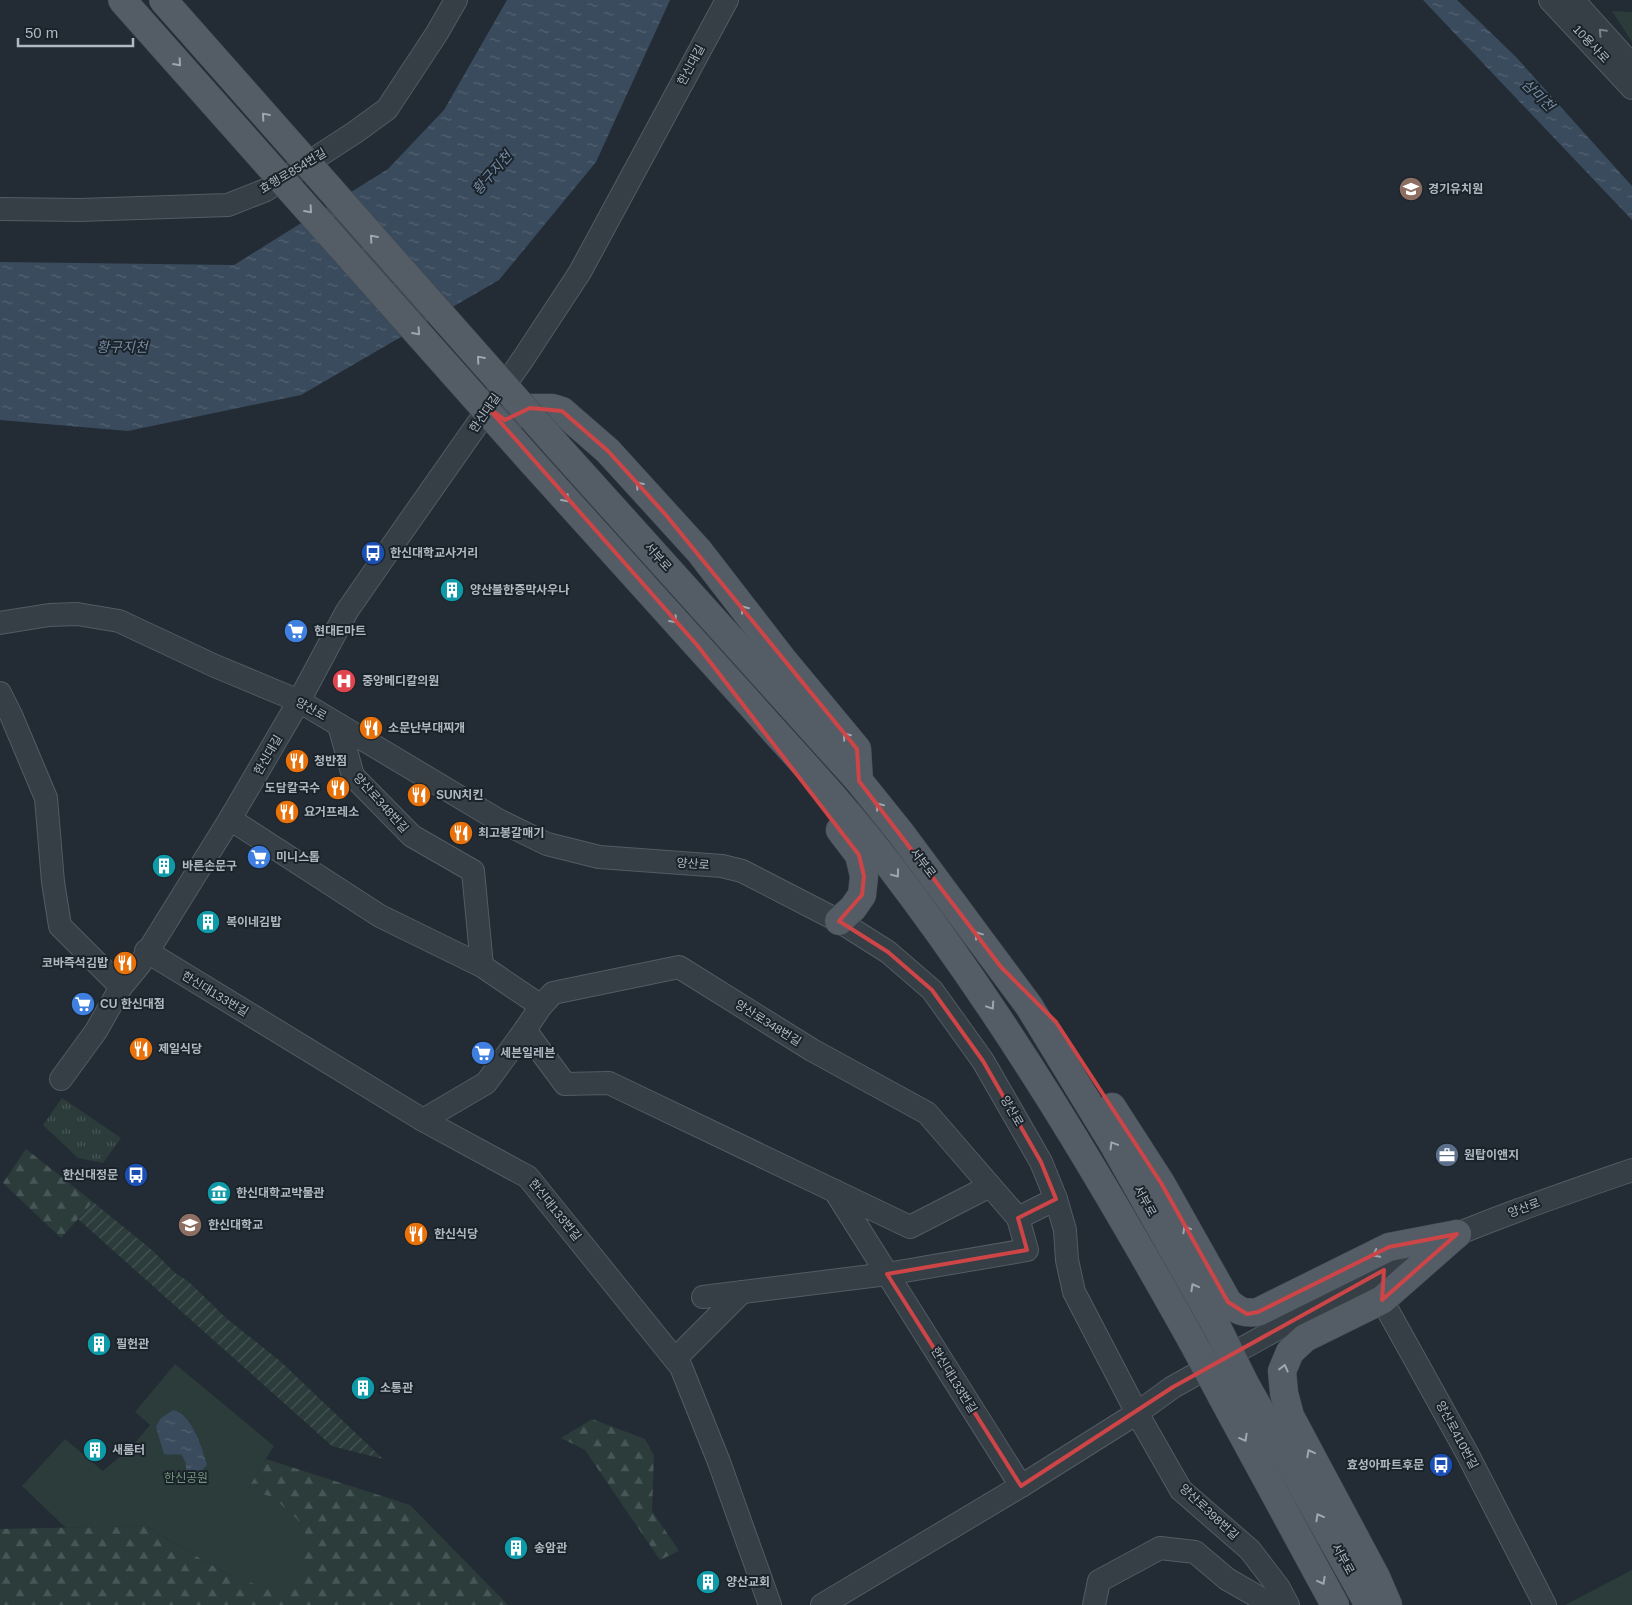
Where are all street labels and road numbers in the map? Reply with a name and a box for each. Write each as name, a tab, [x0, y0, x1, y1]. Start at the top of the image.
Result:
street label: 10용사로	[1570, 22, 1612, 66]
street label: 한신대길	[674, 42, 708, 88]
street label: 효행로854번길	[257, 146, 329, 196]
street label: 한신대길	[467, 391, 503, 435]
street label: 서부로	[642, 540, 674, 574]
street label: 양산로	[293, 695, 329, 723]
street label: 한신대길	[251, 732, 285, 778]
street label: 양산로348번길	[351, 770, 411, 836]
street label: 서부로	[907, 846, 939, 880]
street label: 양산로	[676, 856, 710, 872]
street label: 한신대133번길	[179, 969, 251, 1019]
street label: 양산로348번길	[732, 997, 804, 1049]
street label: 양산로	[998, 1093, 1026, 1129]
street label: 한신대133번길	[526, 1176, 584, 1244]
street label: 서부로	[1131, 1183, 1159, 1219]
street label: 양산로	[1506, 1196, 1542, 1220]
street label: 한신대133번길	[928, 1344, 980, 1416]
street label: 양산로410번길	[1433, 1398, 1481, 1472]
street label: 양산로398번길	[1177, 1481, 1241, 1543]
street label: 서부로	[1329, 1541, 1357, 1577]

